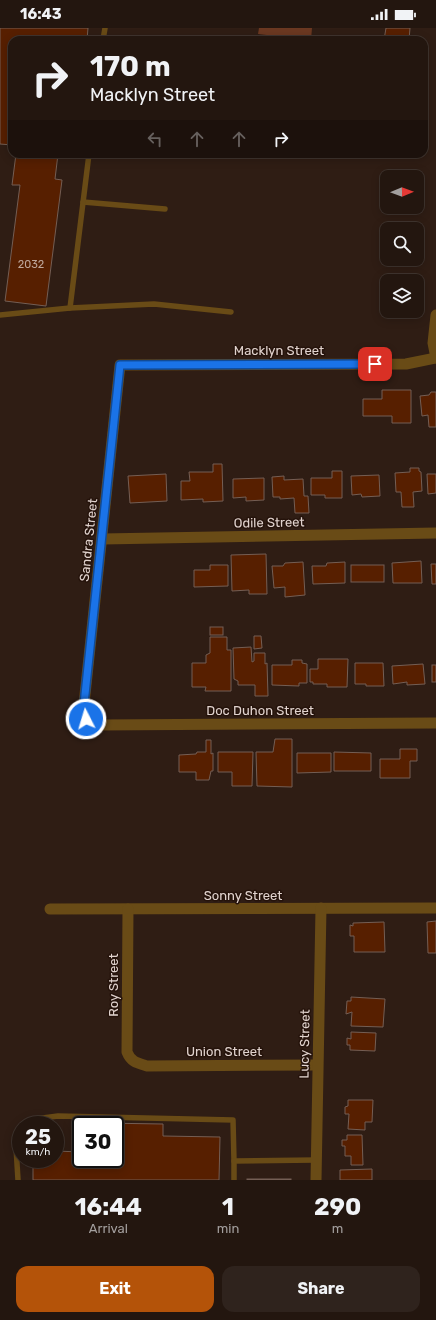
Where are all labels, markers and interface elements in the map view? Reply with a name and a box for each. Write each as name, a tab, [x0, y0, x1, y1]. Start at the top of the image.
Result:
text: 16:43	[20, 5, 62, 23]
text: 170 m	[90, 50, 171, 83]
icon: right	[24, 52, 76, 104]
text: Macklyn Street	[90, 84, 215, 106]
icon: left	[144, 128, 166, 150]
icon: ahead	[186, 128, 208, 150]
icon: ahead	[228, 128, 250, 150]
icon: right	[270, 128, 292, 150]
north arrow	[380, 170, 424, 214]
map controls	[380, 170, 424, 318]
button: search	[380, 222, 424, 266]
house number: 2032	[18, 258, 44, 271]
button: layers	[380, 274, 424, 318]
street label: Macklyn Street	[234, 343, 324, 358]
pin	[358, 347, 392, 381]
icon: arrive	[364, 353, 386, 375]
street label: Sandra Street	[77, 498, 100, 582]
street label: Odile Street	[233, 514, 305, 531]
position arrow	[65, 698, 107, 740]
street label: Doc Duhon Street	[206, 703, 314, 718]
street label: Sonny Street	[204, 888, 282, 903]
street label: Roy Street	[106, 953, 121, 1017]
street label: Lucy Street	[296, 1009, 313, 1079]
street label: Union Street	[186, 1044, 262, 1059]
speed limit sign: 30	[72, 1116, 124, 1168]
text: 25	[25, 1125, 51, 1149]
text: km/h	[26, 1146, 50, 1158]
text: 16:44	[75, 1193, 142, 1221]
text: 1	[222, 1193, 234, 1221]
text: 290	[314, 1193, 361, 1221]
text: Arrival	[89, 1221, 128, 1236]
text: min	[217, 1221, 239, 1236]
text: m	[332, 1221, 343, 1236]
button: Exit	[16, 1266, 214, 1312]
button: Share	[222, 1266, 420, 1312]

